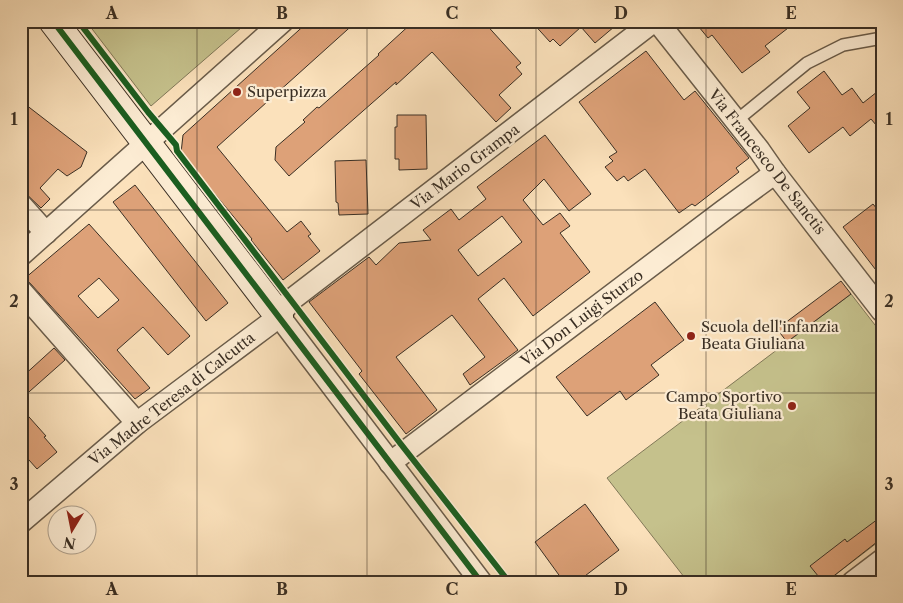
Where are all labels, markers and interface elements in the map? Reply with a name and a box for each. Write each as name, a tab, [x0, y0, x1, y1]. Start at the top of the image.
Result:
text: A	[105, 3, 119, 23]
text: B	[276, 3, 288, 23]
text: C	[446, 3, 458, 23]
text: D	[614, 3, 628, 23]
text: E	[785, 3, 797, 23]
place label: Superpizza	[247, 82, 326, 101]
street label: Via Francesco De Sanctis	[704, 84, 830, 238]
marker: Superpizza	[231, 86, 243, 98]
text: 1	[10, 109, 18, 129]
text: 1	[885, 109, 893, 129]
street label: Via Mario Grampa	[406, 119, 523, 214]
street label: Via Don Luigi Sturzo	[516, 265, 647, 371]
text: 2	[9, 291, 19, 311]
text: 2	[884, 291, 894, 311]
place label: Scuola dell'infanzia Beata Giuliana	[701, 317, 839, 353]
street label: Via Madre Teresa di Calcutta	[84, 328, 259, 470]
marker: Scuola dell'infanzia Beata Giuliana	[685, 330, 697, 342]
place label: Campo Sportivo Beata Giuliana	[666, 387, 782, 423]
marker: Campo Sportivo Beata Giuliana	[786, 400, 798, 412]
text: 3	[9, 474, 19, 494]
text: 3	[884, 474, 894, 494]
north arrow	[48, 506, 98, 556]
text: N	[62, 533, 77, 553]
text: A	[105, 579, 119, 599]
text: B	[276, 579, 288, 599]
text: C	[446, 579, 458, 599]
text: D	[614, 579, 628, 599]
text: E	[785, 579, 797, 599]

